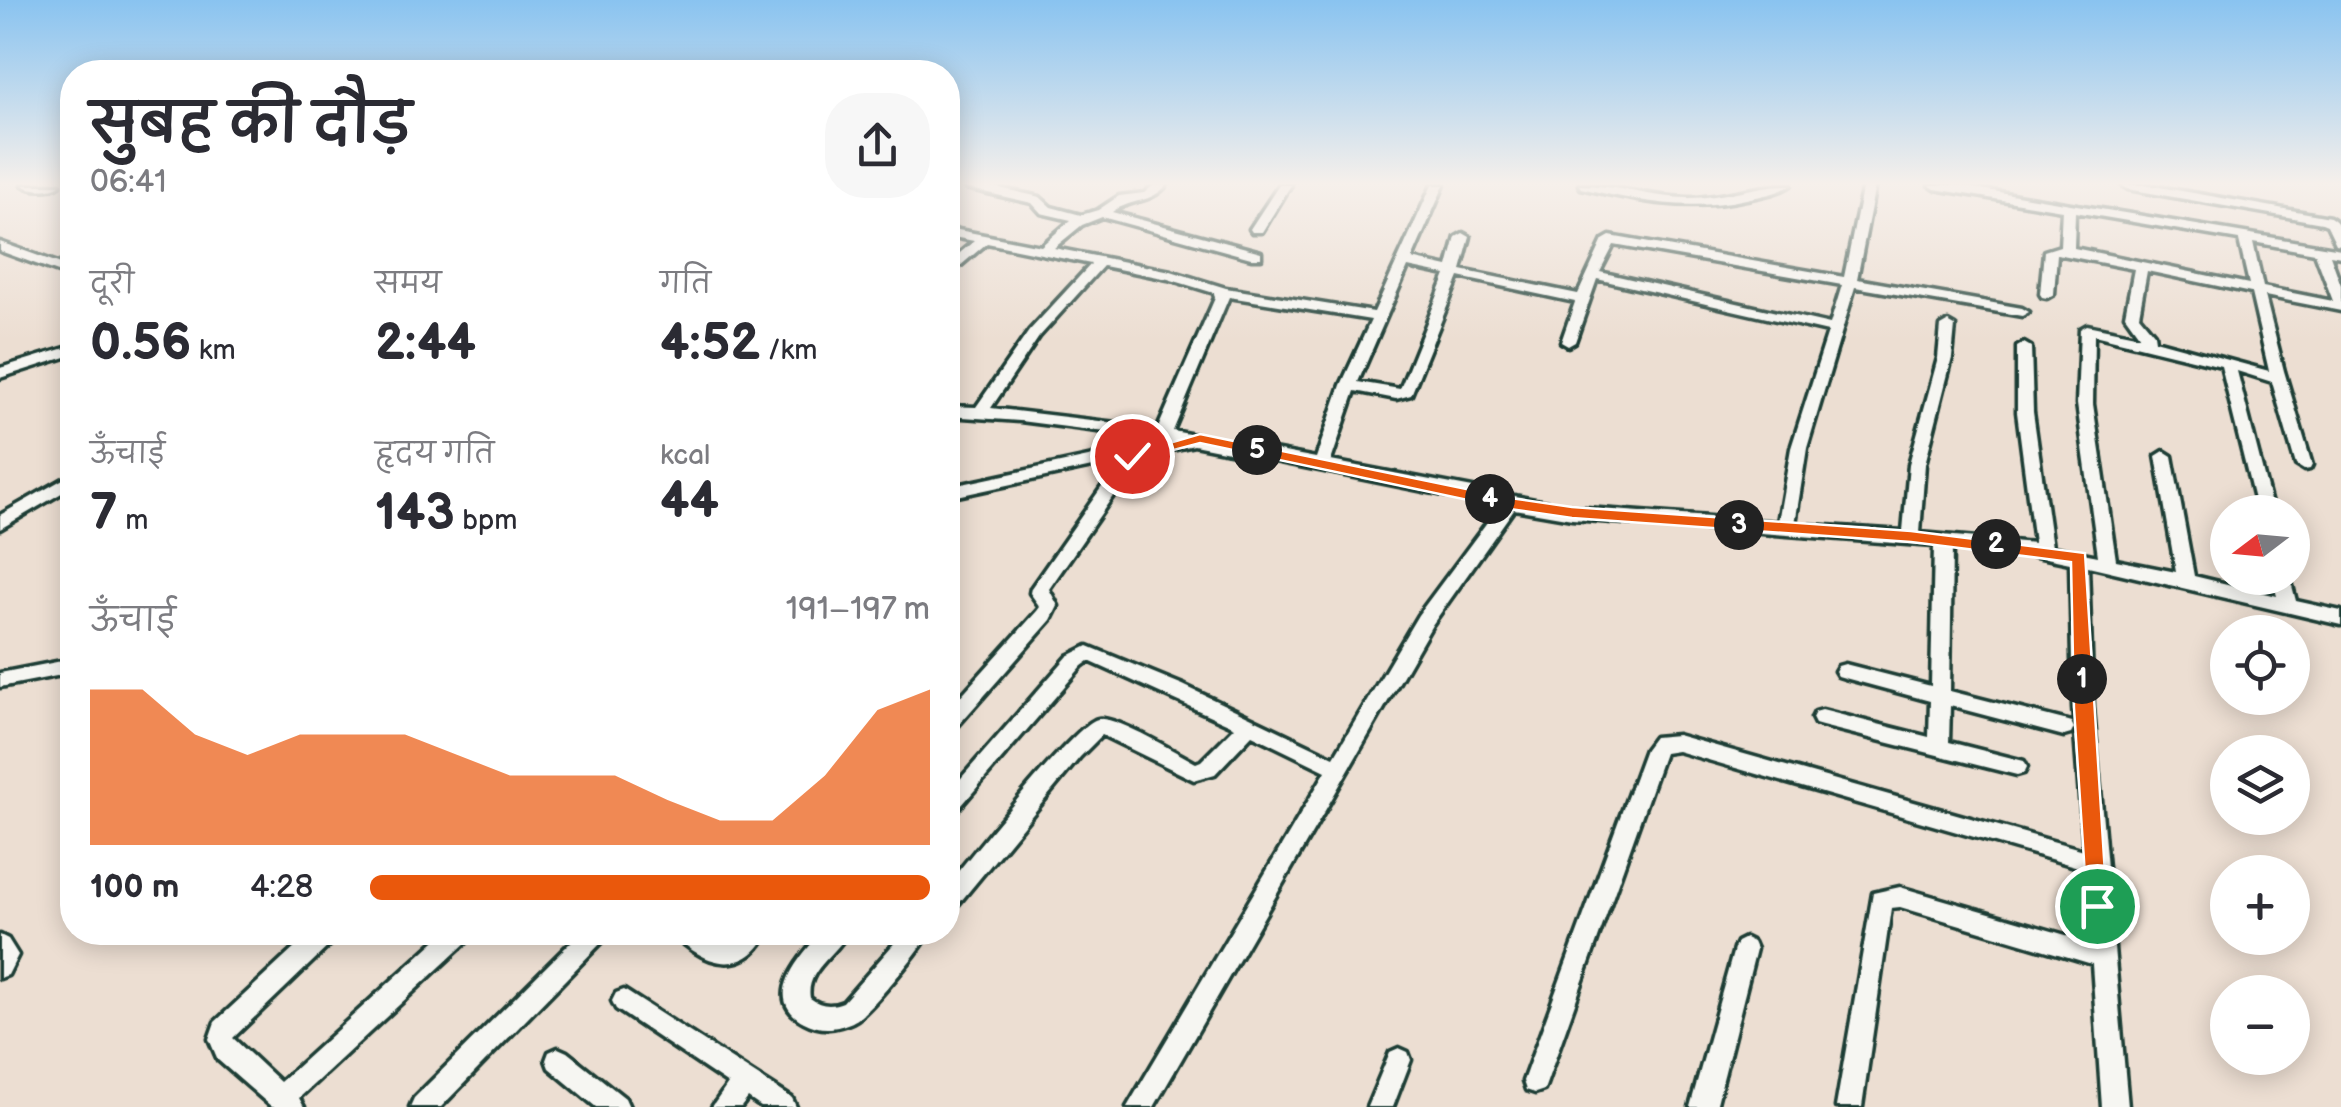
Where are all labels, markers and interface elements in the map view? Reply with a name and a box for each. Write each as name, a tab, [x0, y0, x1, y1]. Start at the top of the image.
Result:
text: सुबह की दौड़	[90, 92, 411, 159]
button: share	[825, 93, 930, 198]
text: 06:41	[90, 163, 167, 202]
text: दूरी	[90, 268, 134, 301]
text: समय	[375, 268, 442, 301]
text: गति	[660, 268, 711, 301]
text: 0.56	[90, 314, 191, 374]
text: 2:44	[375, 314, 476, 374]
text: 4:52	[660, 314, 760, 374]
text: km	[191, 334, 236, 367]
text: /km	[760, 334, 817, 367]
pin	[1090, 414, 1175, 499]
pin: 5	[1232, 425, 1282, 475]
icon: check	[1105, 429, 1160, 484]
text: 5	[1249, 433, 1265, 466]
text: ऊँचाई	[90, 438, 165, 471]
text: हृदय गति	[375, 438, 494, 471]
text: kcal	[660, 439, 710, 472]
text: 44	[660, 472, 719, 532]
pin: 4	[1465, 474, 1515, 524]
text: 4	[1482, 482, 1498, 515]
text: 7	[90, 484, 118, 544]
text: 143	[375, 484, 455, 544]
north arrow	[2210, 495, 2310, 595]
map controls	[2210, 495, 2310, 1075]
pin: 3	[1714, 500, 1764, 550]
text: m	[118, 504, 148, 537]
text: bpm	[455, 504, 517, 537]
text: 3	[1731, 508, 1747, 541]
pin: 2	[1971, 519, 2021, 569]
text: 2	[1988, 527, 2004, 560]
text: 191–197 m	[786, 590, 930, 629]
text: ऊँचाई	[90, 602, 176, 641]
button: locate	[2210, 615, 2310, 715]
pin: 1	[2057, 654, 2107, 704]
text: 1	[2076, 662, 2088, 695]
button: layers	[2210, 735, 2310, 835]
button: +	[2210, 855, 2310, 955]
pin	[2055, 864, 2140, 949]
text: 100 m	[90, 868, 179, 907]
text: 4:28	[250, 868, 314, 907]
icon: arrive	[2070, 879, 2125, 934]
button: −	[2210, 975, 2310, 1075]

